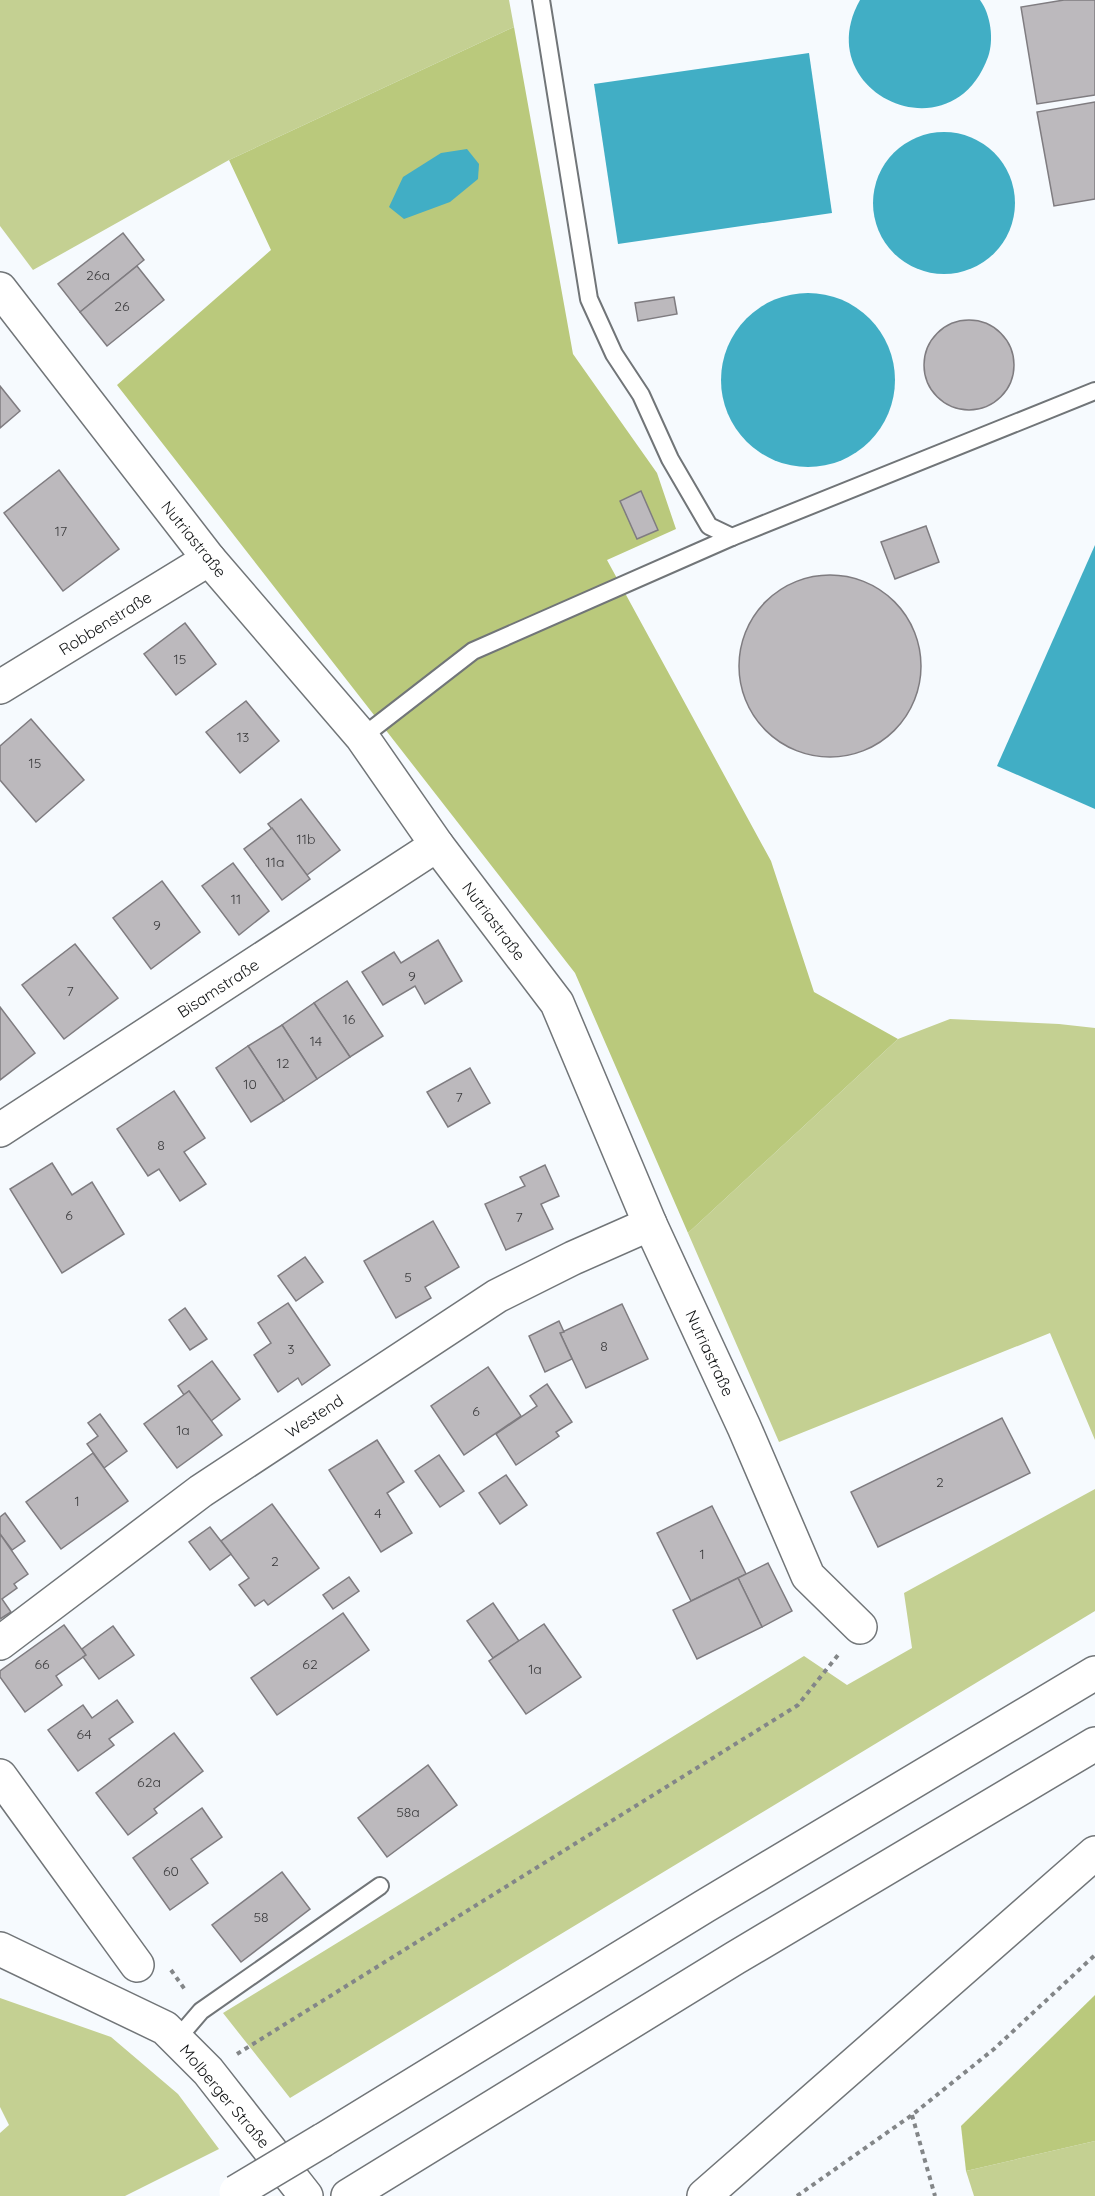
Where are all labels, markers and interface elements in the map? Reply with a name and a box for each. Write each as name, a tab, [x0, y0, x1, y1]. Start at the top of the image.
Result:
house number: 26a	[86, 266, 110, 284]
house number: 26	[114, 297, 130, 315]
street label: Nutriastraße	[157, 497, 231, 581]
house number: 17	[55, 522, 67, 540]
street label: Robbenstraße	[55, 587, 155, 659]
house number: 15	[174, 650, 186, 668]
house number: 13	[237, 728, 249, 746]
house number: 15	[29, 754, 41, 772]
house number: 11b	[297, 830, 315, 848]
house number: 11a	[266, 853, 284, 871]
street label: Nutriastraße	[458, 878, 530, 964]
house number: 11	[231, 890, 241, 908]
house number: 9	[153, 916, 161, 934]
street label: Bisamstraße	[174, 954, 262, 1022]
house number: 9	[408, 967, 416, 985]
house number: 7	[66, 982, 74, 1000]
house number: 16	[343, 1010, 356, 1028]
house number: 14	[310, 1032, 322, 1050]
house number: 12	[277, 1054, 290, 1072]
house number: 10	[243, 1075, 257, 1093]
house number: 7	[455, 1088, 463, 1106]
house number: 8	[157, 1136, 165, 1154]
house number: 6	[65, 1206, 73, 1224]
house number: 7	[515, 1208, 523, 1226]
house number: 5	[404, 1268, 412, 1286]
street label: Nutriastraße	[681, 1307, 739, 1399]
house number: 8	[600, 1337, 608, 1355]
house number: 3	[287, 1340, 295, 1358]
street label: Westend	[281, 1390, 347, 1442]
house number: 6	[472, 1402, 480, 1420]
house number: 1a	[176, 1421, 190, 1439]
house number: 2	[936, 1473, 944, 1491]
house number: 1	[74, 1492, 80, 1510]
house number: 4	[374, 1504, 382, 1522]
house number: 1	[699, 1545, 705, 1563]
house number: 2	[271, 1552, 279, 1570]
house number: 66	[34, 1655, 50, 1673]
house number: 62	[302, 1655, 318, 1673]
house number: 1a	[528, 1660, 542, 1678]
house number: 64	[76, 1725, 92, 1743]
house number: 62a	[137, 1773, 161, 1791]
house number: 58a	[396, 1803, 420, 1821]
house number: 60	[163, 1862, 179, 1880]
house number: 58	[253, 1908, 269, 1926]
street label: Molberger Straße	[176, 2040, 274, 2152]

